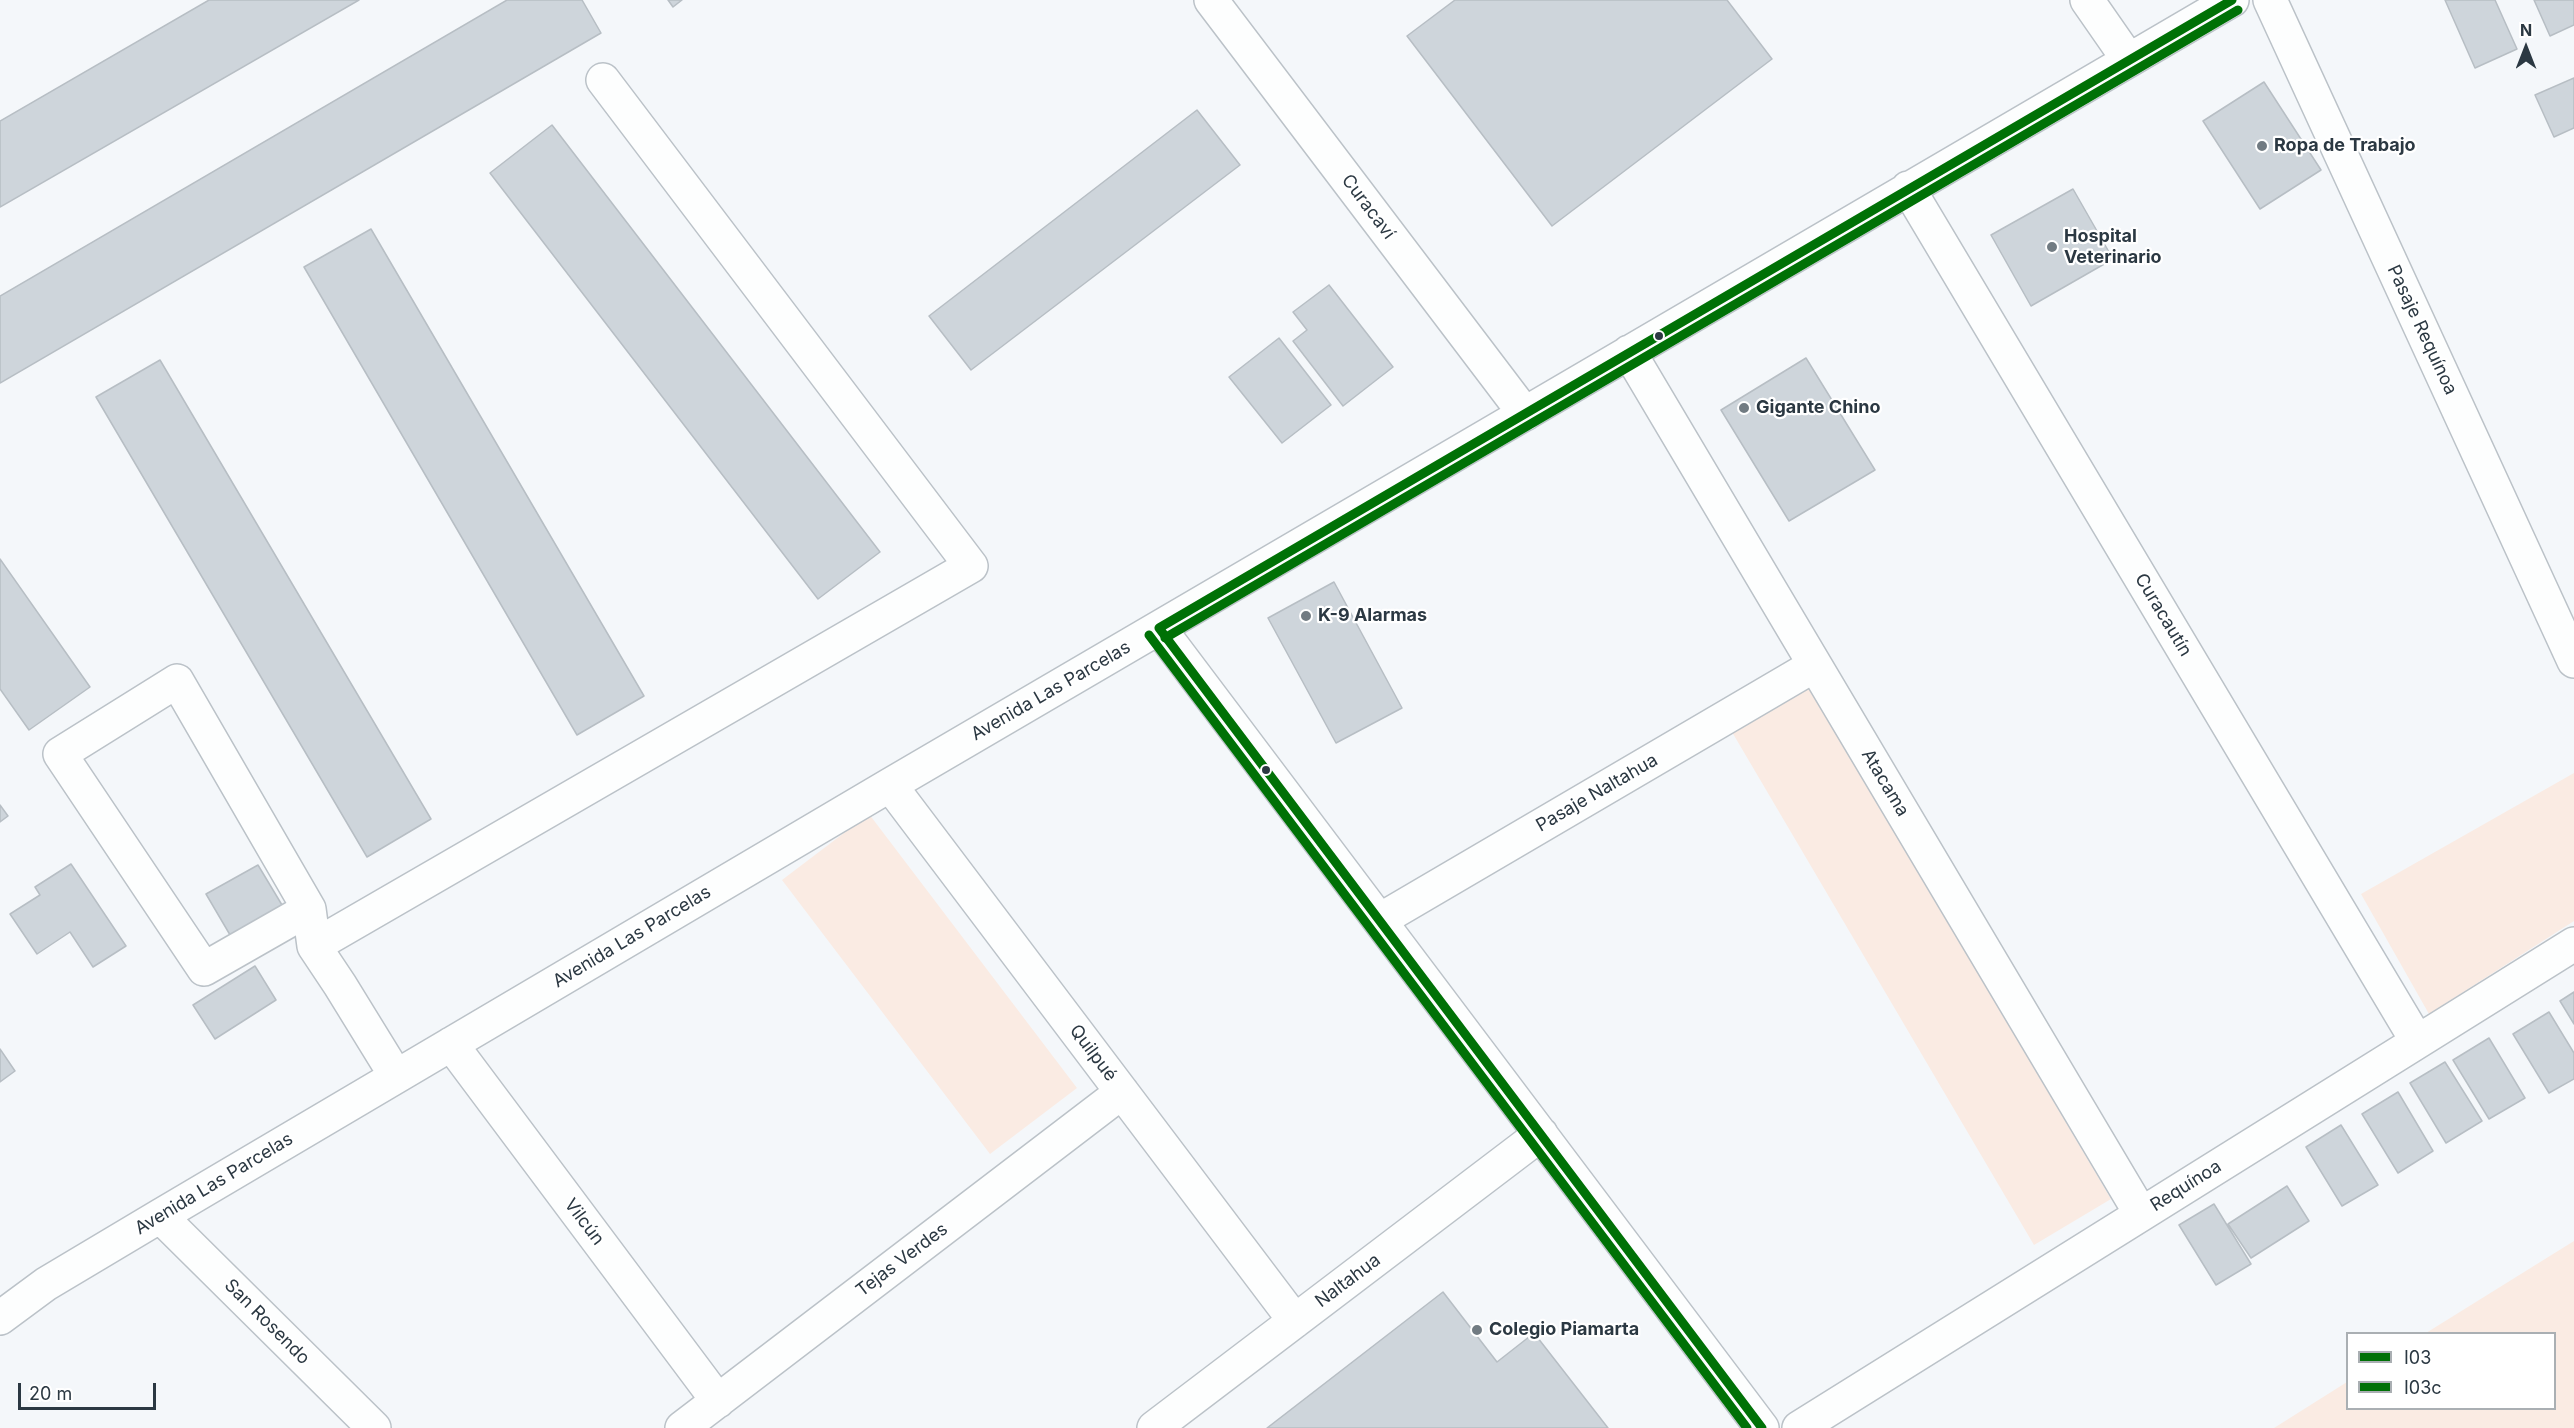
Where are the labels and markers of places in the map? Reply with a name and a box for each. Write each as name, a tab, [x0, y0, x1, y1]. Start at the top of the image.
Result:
place label: Ropa de Trabajo	[2274, 135, 2416, 157]
marker: Ropa de Trabajo	[2255, 139, 2269, 153]
place label: Hospital Veterinario	[2064, 226, 2162, 268]
marker: Hospital Veterinario	[2045, 240, 2059, 254]
unlabelled marker	[1653, 330, 1665, 342]
place label: Gigante Chino	[1756, 397, 1880, 419]
marker: Gigante Chino	[1737, 401, 1751, 415]
place label: K-9 Alarmas	[1318, 605, 1427, 627]
marker: K-9 Alarmas	[1299, 609, 1313, 623]
unlabelled marker	[1260, 764, 1272, 776]
place label: Colegio Piamarta	[1489, 1319, 1639, 1341]
marker: Colegio Piamarta	[1470, 1323, 1484, 1337]

